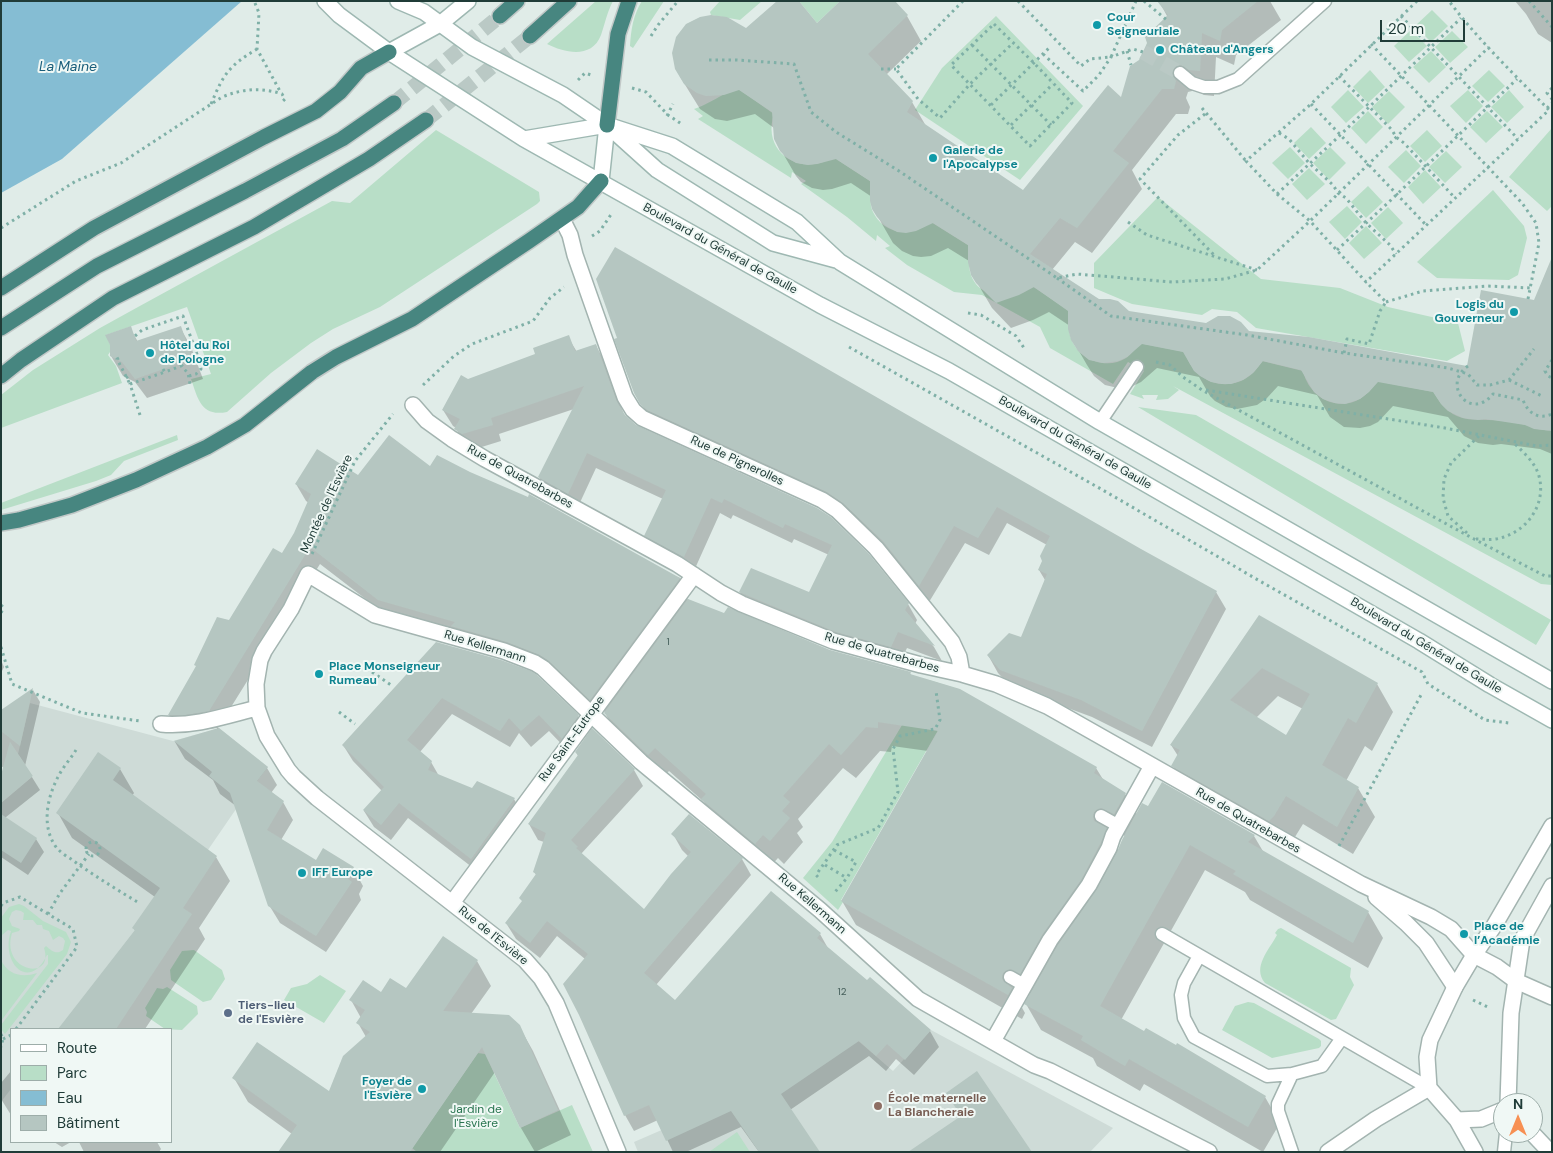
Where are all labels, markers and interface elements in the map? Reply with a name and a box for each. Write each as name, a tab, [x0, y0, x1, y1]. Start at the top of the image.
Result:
scale bar	[1383, 10, 1468, 42]
place label: Cour Seigneuriale	[1107, 11, 1180, 39]
marker: Cour Seigneuriale	[1091, 19, 1103, 31]
text: 20 m	[1388, 19, 1424, 39]
place label: Château d'Angers	[1170, 43, 1274, 57]
marker: Château d'Angers	[1154, 44, 1166, 56]
water label: La Maine	[39, 59, 97, 75]
place label: Galerie de l'Apocalypse	[943, 144, 1018, 172]
marker: Galerie de l'Apocalypse	[927, 152, 939, 164]
street label: Boulevard du Général de Gaulle	[640, 200, 800, 298]
place label: Logis du Gouverneur	[1434, 298, 1504, 326]
marker: Logis du Gouverneur	[1508, 306, 1520, 318]
place label: Hôtel du Roi de Pologne	[160, 339, 230, 367]
marker: Hôtel du Roi de Pologne	[144, 347, 156, 359]
street label: Boulevard du Général de Gaulle	[996, 393, 1154, 493]
street label: Rue de Pignerolles	[688, 433, 786, 489]
street label: Rue de Quatrebarbes	[465, 442, 575, 512]
street label: Montée de l'Esvière	[298, 452, 356, 556]
street label: Boulevard du Général de Gaulle	[1348, 595, 1504, 697]
street label: Rue Kellermann	[442, 628, 528, 666]
street label: Rue de Quatrebarbes	[823, 630, 941, 676]
house number: 1	[666, 636, 670, 648]
place label: Place Monseigneur Rumeau	[329, 660, 440, 688]
marker: Place Monseigneur Rumeau	[313, 668, 325, 680]
street label: Rue Saint-Eutrope	[536, 693, 608, 785]
street label: Rue de Quatrebarbes	[1193, 785, 1303, 857]
place label: IFF Europe	[312, 866, 373, 880]
marker: IFF Europe	[296, 867, 308, 879]
street label: Rue Kellermann	[775, 871, 849, 937]
street label: Rue de l'Esvière	[455, 903, 531, 969]
place label: Place de l’Académie	[1474, 920, 1540, 948]
marker: Place de l’Académie	[1458, 928, 1470, 940]
house number: 12	[838, 986, 846, 998]
place label: Tiers-lieu de l'Esvière	[238, 999, 304, 1027]
marker: Tiers-lieu de l'Esvière	[222, 1007, 234, 1019]
legend	[10, 1028, 172, 1143]
text: Route	[57, 1038, 97, 1058]
text: Parc	[57, 1063, 87, 1083]
place label: Foyer de l'Esvière	[362, 1075, 412, 1103]
marker: Foyer de l'Esvière	[416, 1083, 428, 1095]
text: Eau	[57, 1088, 82, 1108]
place label: École maternelle La Blancheraie	[888, 1092, 987, 1120]
north arrow	[1493, 1093, 1543, 1143]
text: N	[1513, 1095, 1523, 1113]
marker: École maternelle La Blancheraie	[872, 1100, 884, 1112]
park label: Jardin de l'Esvière	[450, 1103, 502, 1131]
text: Bâtiment	[57, 1113, 120, 1133]

